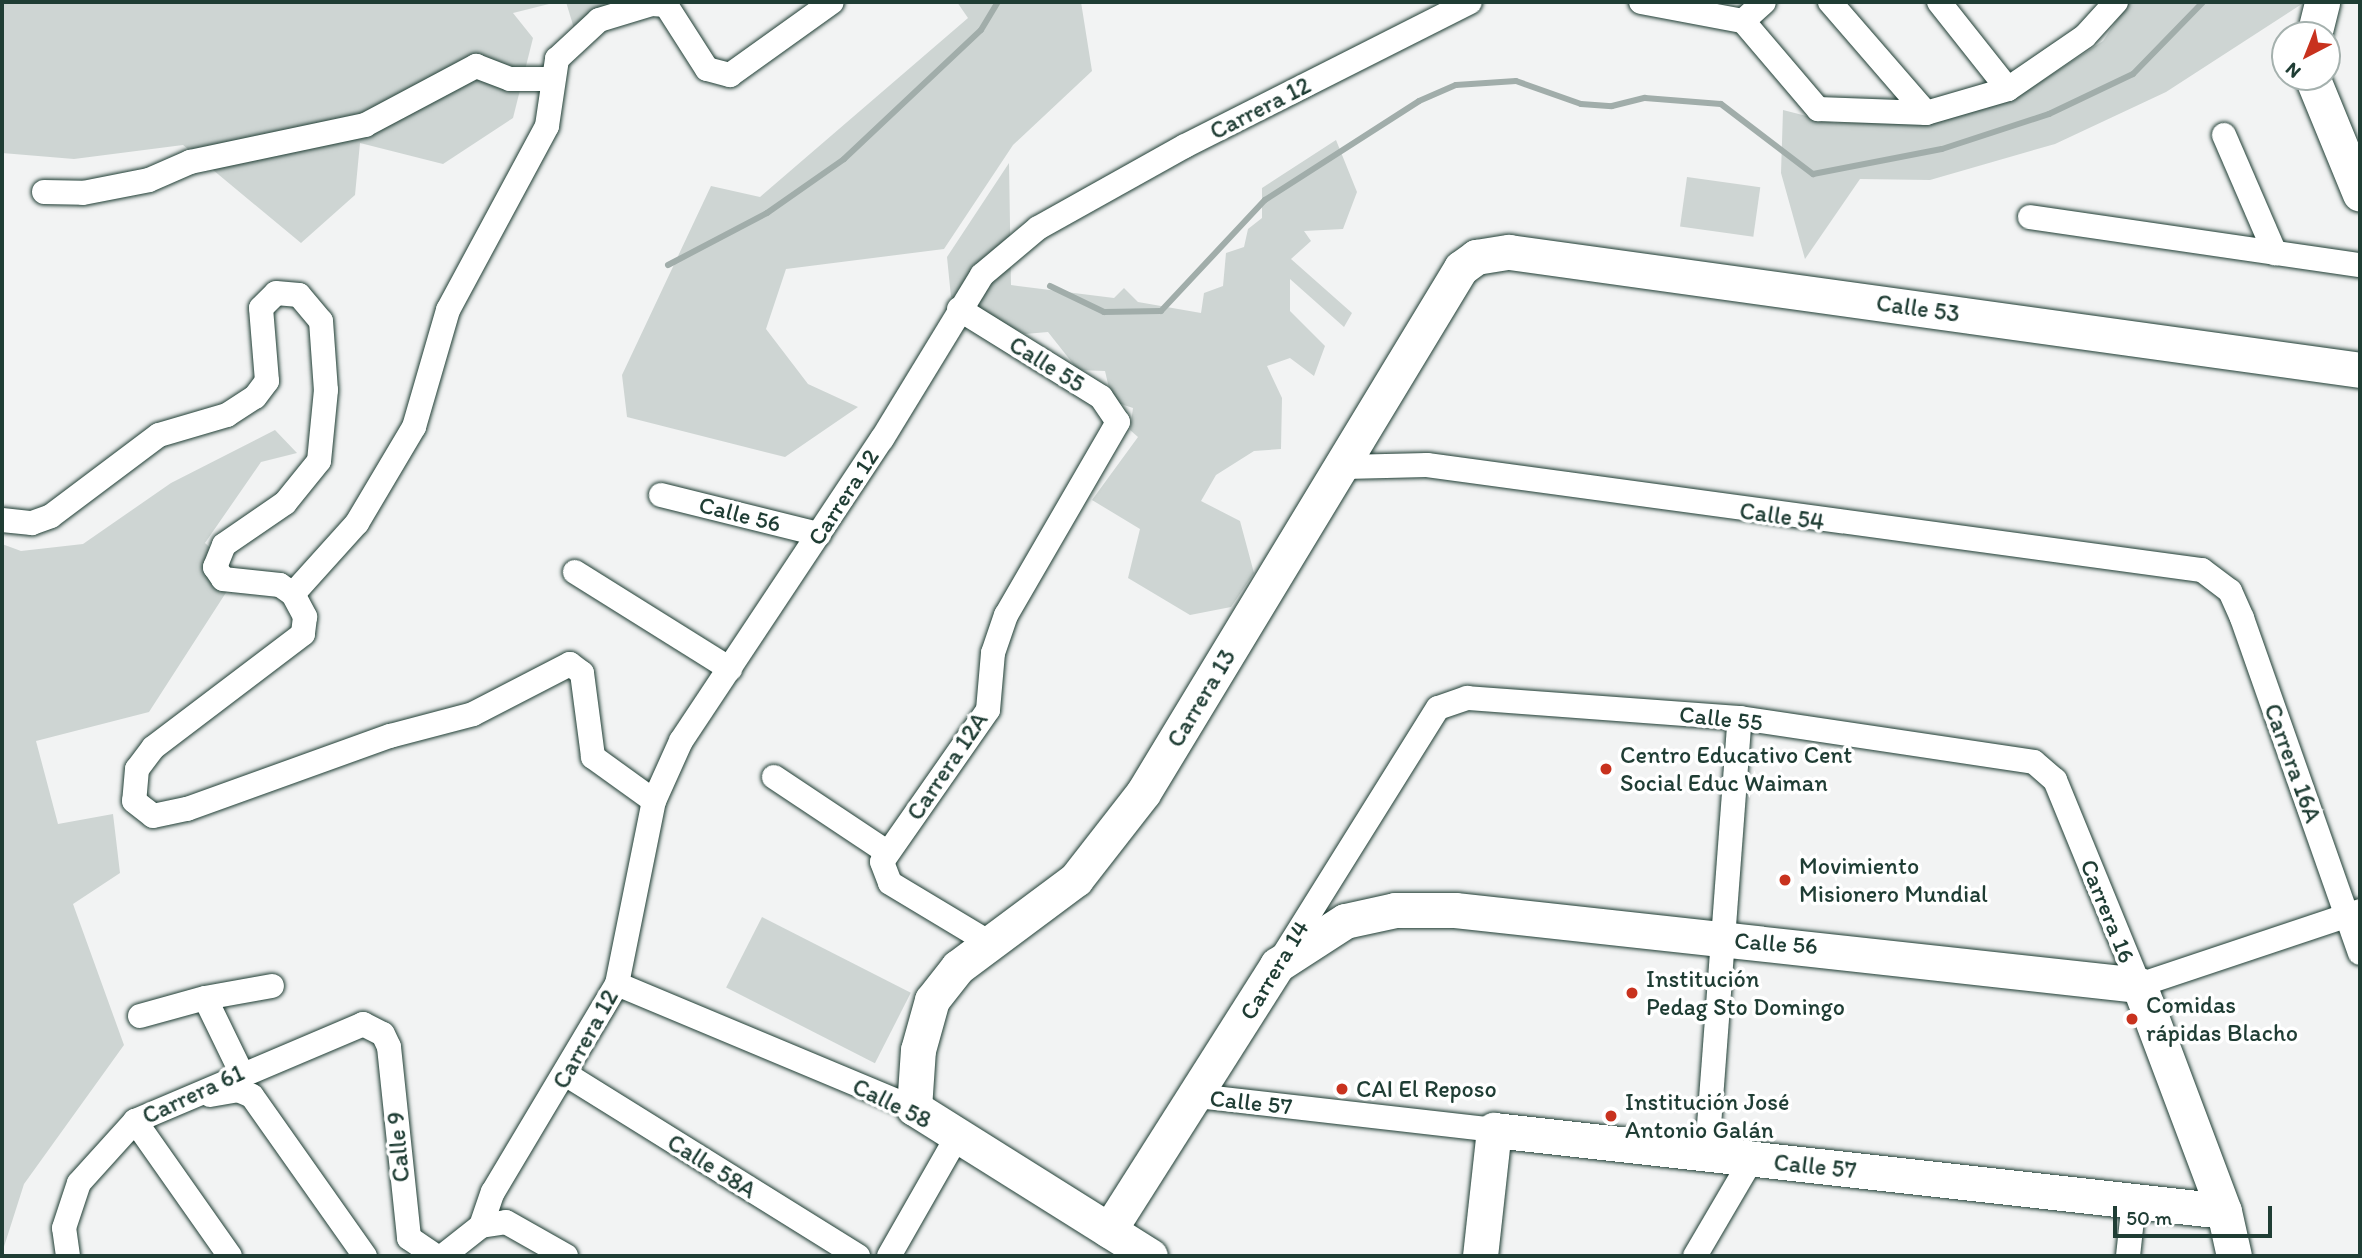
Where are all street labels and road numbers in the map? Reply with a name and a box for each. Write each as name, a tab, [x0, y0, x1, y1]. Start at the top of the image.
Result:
street label: Carrera 12	[1205, 70, 1315, 146]
street label: Calle 53	[1874, 288, 1962, 328]
street label: Calle 55	[1004, 330, 1090, 398]
street label: Carrera 12	[801, 443, 885, 551]
street label: Calle 56	[696, 490, 784, 538]
street label: Calle 54	[1738, 496, 1826, 536]
street label: Carrera 13	[1160, 644, 1242, 752]
street label: Calle 55	[1678, 699, 1764, 737]
street label: Carrera 16A	[2258, 700, 2328, 826]
street label: Carrera 12A	[900, 706, 994, 826]
street label: Carrera 16	[2074, 855, 2142, 967]
street label: Carrera 14	[1233, 915, 1315, 1025]
street label: Calle 56	[1733, 926, 1819, 960]
street label: Carrera 12	[546, 984, 624, 1094]
street label: Carrera 61	[137, 1058, 249, 1130]
street label: Calle 58	[848, 1072, 936, 1134]
street label: Calle 57	[1208, 1083, 1294, 1121]
street label: Calle 9	[381, 1110, 415, 1184]
street label: Calle 58A	[662, 1127, 762, 1205]
street label: Calle 57	[1772, 1147, 1858, 1185]

